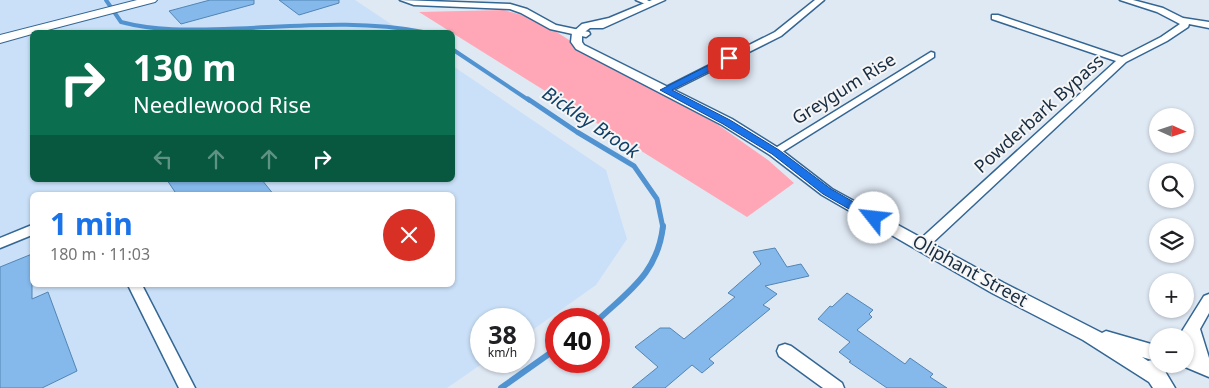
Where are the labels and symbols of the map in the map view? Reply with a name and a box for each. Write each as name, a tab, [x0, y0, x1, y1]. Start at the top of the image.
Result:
pin	[708, 37, 750, 79]
street label: Greygum Rise	[787, 47, 900, 129]
street label: Powderbark Bypass	[968, 49, 1108, 178]
water label: Bickley Brook	[538, 80, 645, 164]
north arrow	[1149, 108, 1194, 152]
position arrow	[847, 191, 899, 243]
street label: Oliphant Street	[909, 229, 1033, 312]
speed limit sign: 40	[545, 308, 610, 373]

